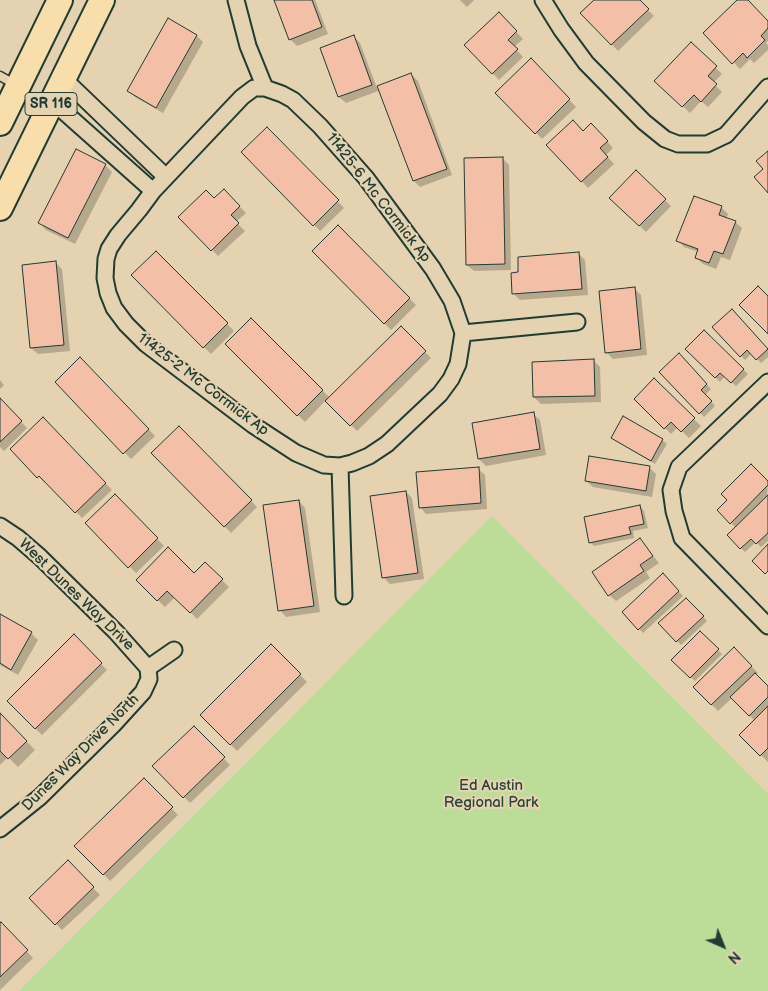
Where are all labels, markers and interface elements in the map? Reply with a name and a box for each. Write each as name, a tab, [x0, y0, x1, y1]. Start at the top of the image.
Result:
road number: SR 116	[25, 92, 77, 116]
street label: 11425-6 Mc Cormick Ap	[322, 130, 434, 266]
street label: 11425-2 Mc Cormick Ap	[134, 330, 272, 440]
street label: West Dunes Way Drive	[15, 535, 137, 655]
street label: Dunes Way Drive North	[19, 691, 143, 815]
park label: Ed Austin Regional Park	[444, 777, 538, 812]
north arrow	[698, 921, 748, 971]
text: N	[724, 947, 743, 967]

